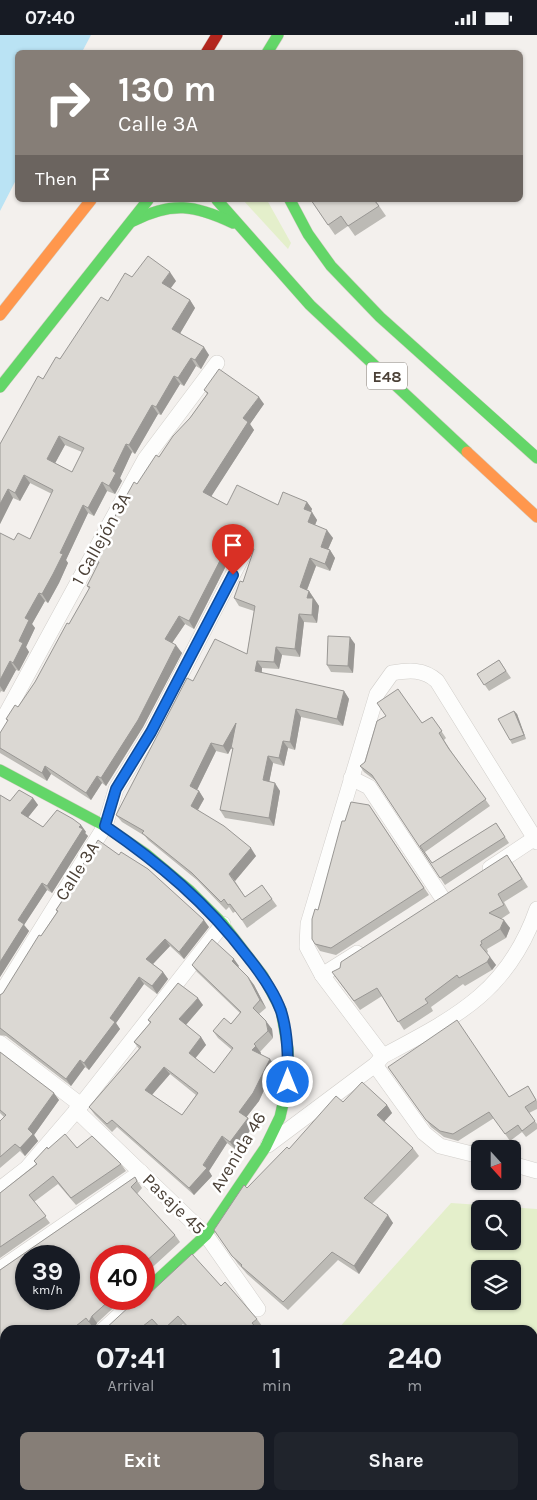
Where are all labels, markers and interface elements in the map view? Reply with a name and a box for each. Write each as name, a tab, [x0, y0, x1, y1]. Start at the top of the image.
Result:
text: 07:40	[25, 7, 75, 29]
text: 130 m	[118, 69, 216, 110]
icon: right	[35, 70, 100, 135]
text: Calle 3A	[118, 111, 198, 137]
icon: arrive	[87, 165, 115, 193]
text: Then	[35, 168, 77, 190]
road number: E48	[367, 363, 407, 389]
street label: 1 Callejón 3A	[67, 489, 135, 589]
pin	[212, 524, 254, 575]
icon: arrive	[219, 531, 247, 559]
street label: Calle 3A	[50, 837, 104, 905]
position arrow	[261, 1055, 313, 1107]
street label: Avenida 46	[205, 1108, 271, 1196]
north arrow	[471, 1140, 521, 1190]
map controls	[471, 1140, 521, 1310]
street label: Pasaje 45	[138, 1169, 210, 1239]
button: search	[471, 1200, 521, 1250]
speed limit sign: 40	[90, 1245, 155, 1310]
text: 39	[32, 1257, 63, 1286]
button: layers	[471, 1260, 521, 1310]
text: km/h	[32, 1283, 63, 1297]
text: 07:41	[96, 1340, 166, 1376]
text: 1	[271, 1340, 282, 1376]
text: 240	[387, 1340, 442, 1376]
text: Arrival	[108, 1376, 154, 1395]
text: min	[262, 1376, 291, 1395]
text: m	[407, 1376, 422, 1395]
button: Exit	[20, 1432, 264, 1490]
button: Share	[274, 1432, 518, 1490]

